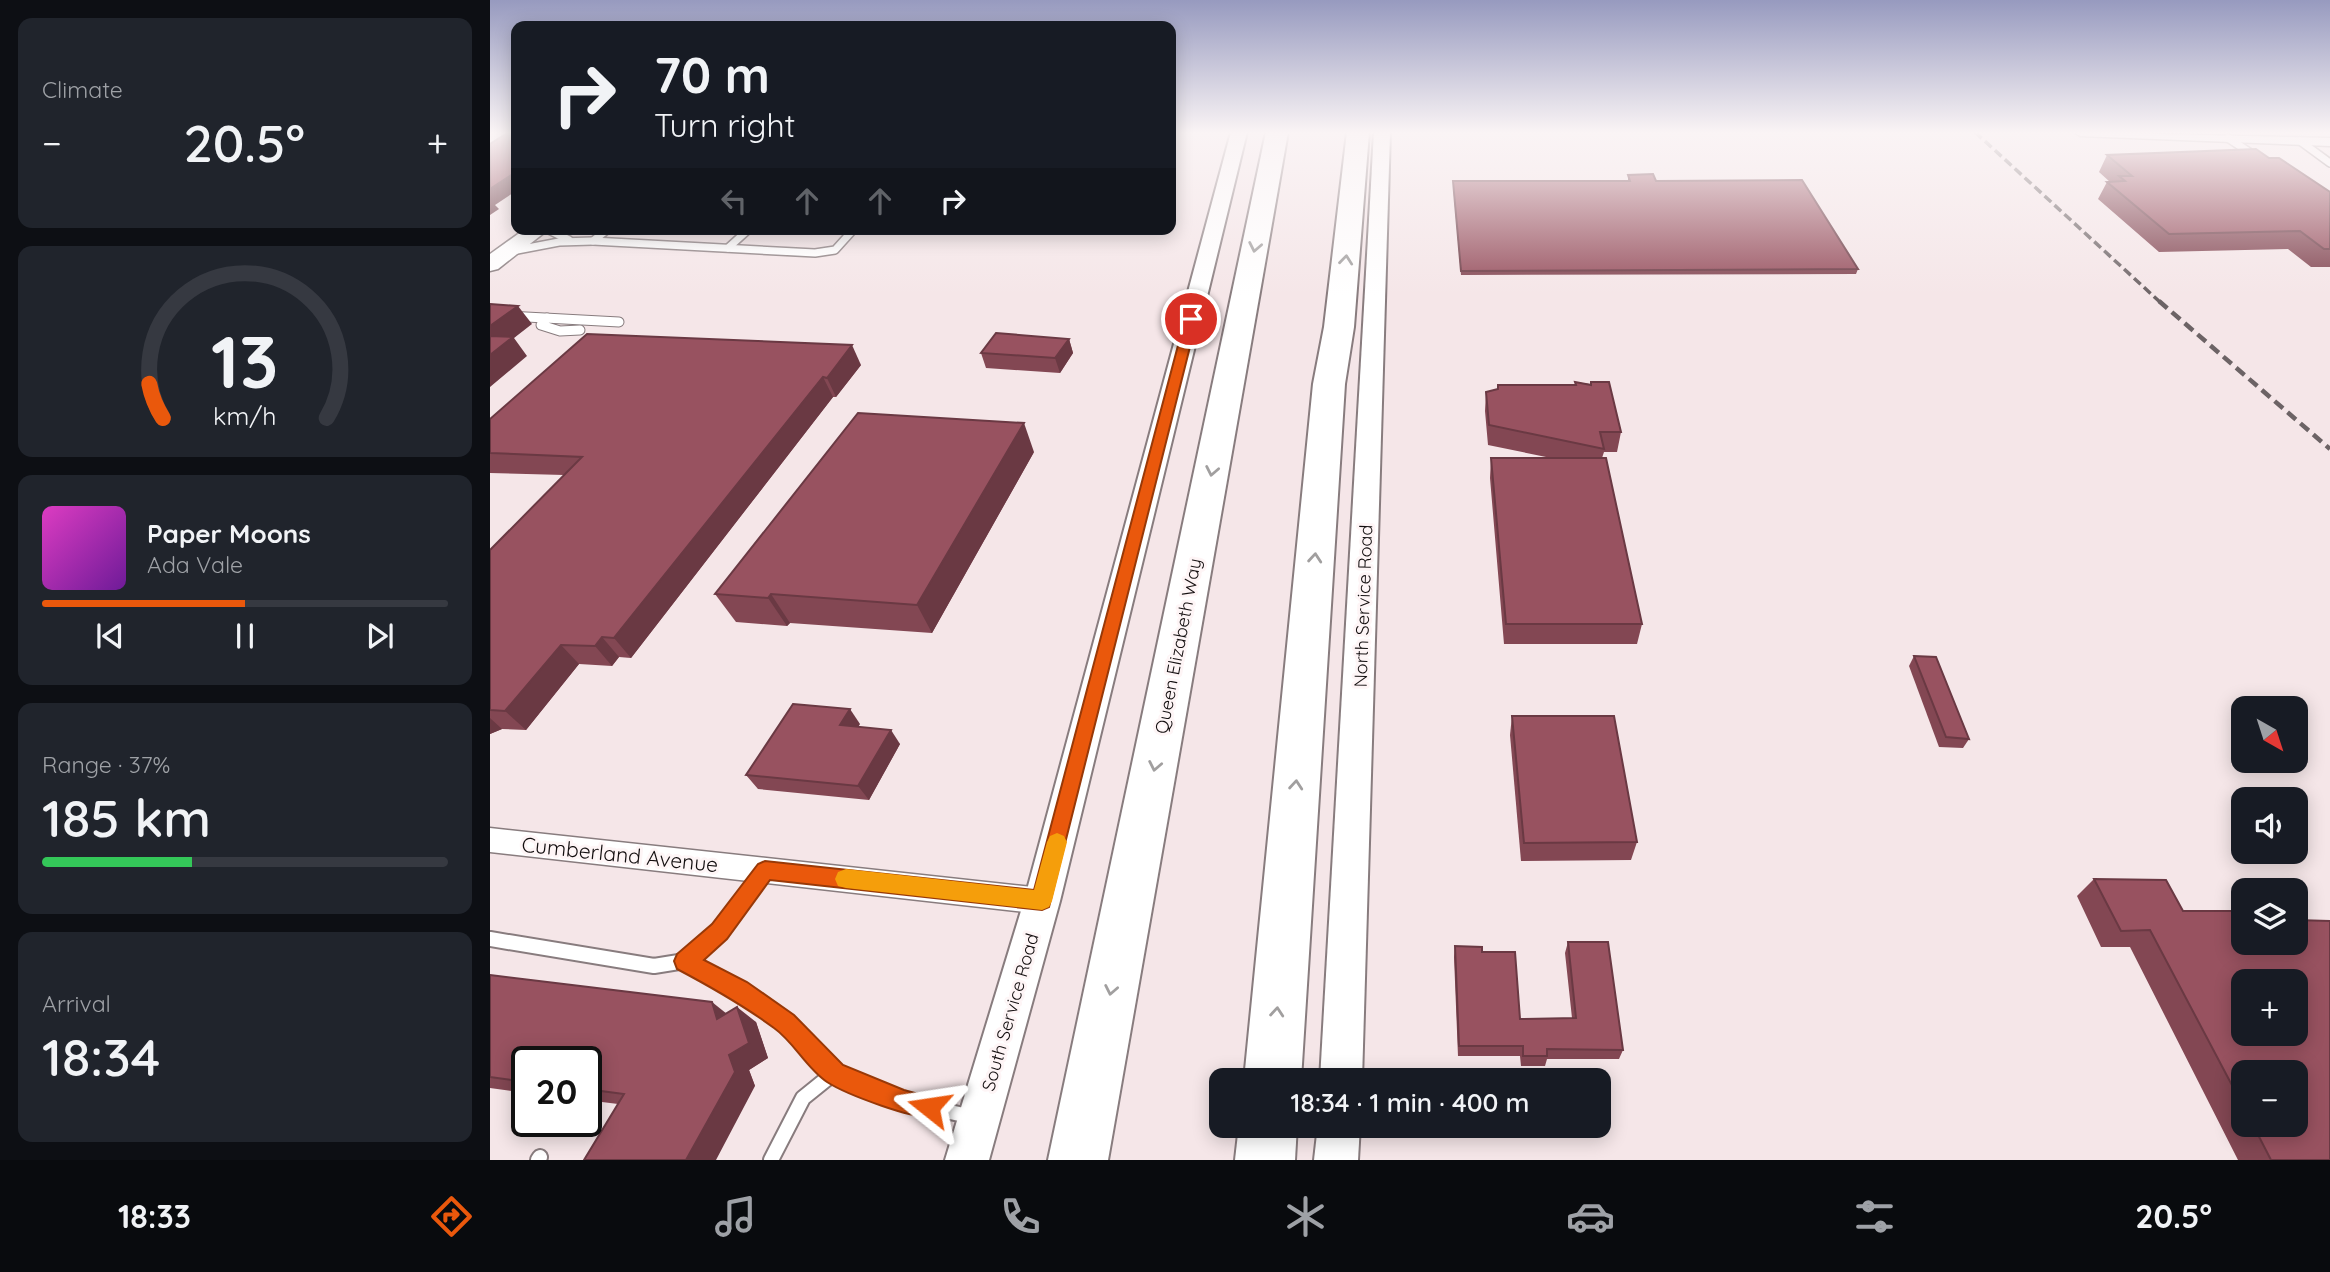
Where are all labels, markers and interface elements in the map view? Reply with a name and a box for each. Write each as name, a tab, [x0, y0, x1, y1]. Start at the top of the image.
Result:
text: 70 m	[654, 44, 770, 105]
icon: right	[539, 49, 630, 140]
text: Climate	[42, 75, 123, 104]
text: Turn right	[654, 105, 795, 145]
text: 20.5°	[183, 110, 305, 175]
text: −	[42, 119, 62, 167]
text: +	[427, 119, 448, 167]
icon: left	[715, 182, 753, 220]
icon: ahead	[788, 182, 826, 220]
icon: ahead	[861, 182, 899, 220]
icon: right	[934, 182, 972, 220]
one-way arrow	[1248, 241, 1263, 253]
one-way arrow	[1338, 254, 1353, 265]
pin	[1161, 289, 1221, 349]
icon: arrive	[1172, 300, 1210, 338]
text: 13	[211, 315, 279, 406]
text: km/h	[213, 399, 277, 430]
one-way arrow	[1205, 465, 1220, 477]
text: Paper Moons	[147, 517, 311, 550]
street label: North Service Road	[1349, 524, 1377, 688]
text: Ada Vale	[147, 550, 243, 579]
one-way arrow	[1307, 552, 1322, 563]
street label: Queen Elizabeth Way	[1150, 556, 1206, 736]
icon: previous	[91, 617, 129, 655]
icon: pause	[226, 617, 264, 655]
icon: next	[361, 617, 399, 655]
north arrow	[2231, 696, 2308, 774]
map controls	[2231, 696, 2308, 1137]
text: Range · 37%	[42, 750, 170, 779]
one-way arrow	[1148, 760, 1163, 772]
one-way arrow	[1288, 779, 1303, 790]
text: 185 km	[42, 785, 211, 850]
button: sound	[2231, 787, 2308, 864]
street label: Cumberland Avenue	[520, 831, 720, 877]
button: layers	[2231, 878, 2308, 955]
street label: South Service Road	[976, 930, 1044, 1094]
button: +	[2231, 969, 2308, 1046]
one-way arrow	[1105, 984, 1120, 996]
text: Arrival	[42, 989, 111, 1018]
one-way arrow	[1269, 1006, 1284, 1017]
text: 18:34	[42, 1024, 160, 1089]
speed limit sign: 20	[511, 1046, 602, 1137]
button: −	[2231, 1060, 2308, 1137]
position arrow	[892, 1070, 966, 1144]
text: 18:34 · 1 min · 400 m	[1291, 1086, 1529, 1119]
icon: directions	[427, 1192, 476, 1241]
icon: music	[711, 1192, 760, 1241]
icon: phone	[996, 1192, 1045, 1241]
icon: climate	[1281, 1192, 1330, 1241]
icon: car	[1566, 1192, 1615, 1241]
icon: filters	[1850, 1192, 1899, 1241]
text: 18:33	[118, 1196, 191, 1236]
text: 20.5°	[2135, 1196, 2212, 1236]

